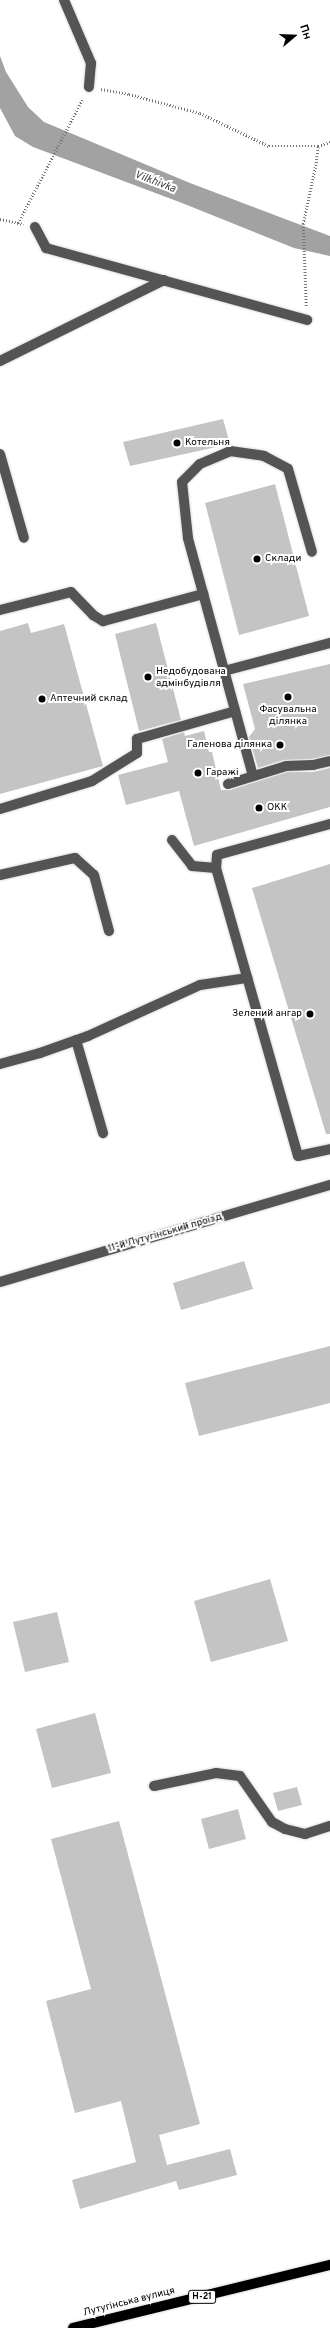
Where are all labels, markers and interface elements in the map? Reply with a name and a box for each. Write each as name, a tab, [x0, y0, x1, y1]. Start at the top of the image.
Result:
north arrow	[274, 16, 314, 56]
text: Пн	[296, 23, 314, 41]
water label: Vilkhivka	[133, 168, 177, 196]
place label: Котельня	[185, 437, 230, 449]
marker: Котельня	[172, 438, 182, 448]
place label: Склади	[265, 553, 301, 565]
marker: Склади	[252, 554, 262, 564]
place label: Недобудована адмінбудівля	[156, 665, 226, 688]
marker: Недобудована адмінбудівля	[143, 672, 153, 682]
marker: Фасувальна ділянка	[283, 692, 293, 702]
place label: Аптечний склад	[50, 693, 128, 705]
marker: Аптечний склад	[37, 694, 47, 704]
place label: Фасувальна ділянка	[259, 703, 317, 726]
place label: Галенова ділянка	[187, 739, 272, 751]
marker: Галенова ділянка	[275, 740, 285, 750]
place label: Гаражі	[206, 767, 238, 779]
marker: Гаражі	[193, 768, 203, 778]
place label: ОКК	[267, 802, 287, 814]
marker: ОКК	[254, 803, 264, 813]
place label: Зелений ангар	[232, 1008, 302, 1020]
marker: Зелений ангар	[305, 1009, 315, 1019]
street label: 11-й Лутугінський проїзд	[107, 1211, 223, 1255]
street label: Лутугінська вулиця	[82, 2285, 176, 2319]
road number: Н-21	[188, 2290, 216, 2304]

